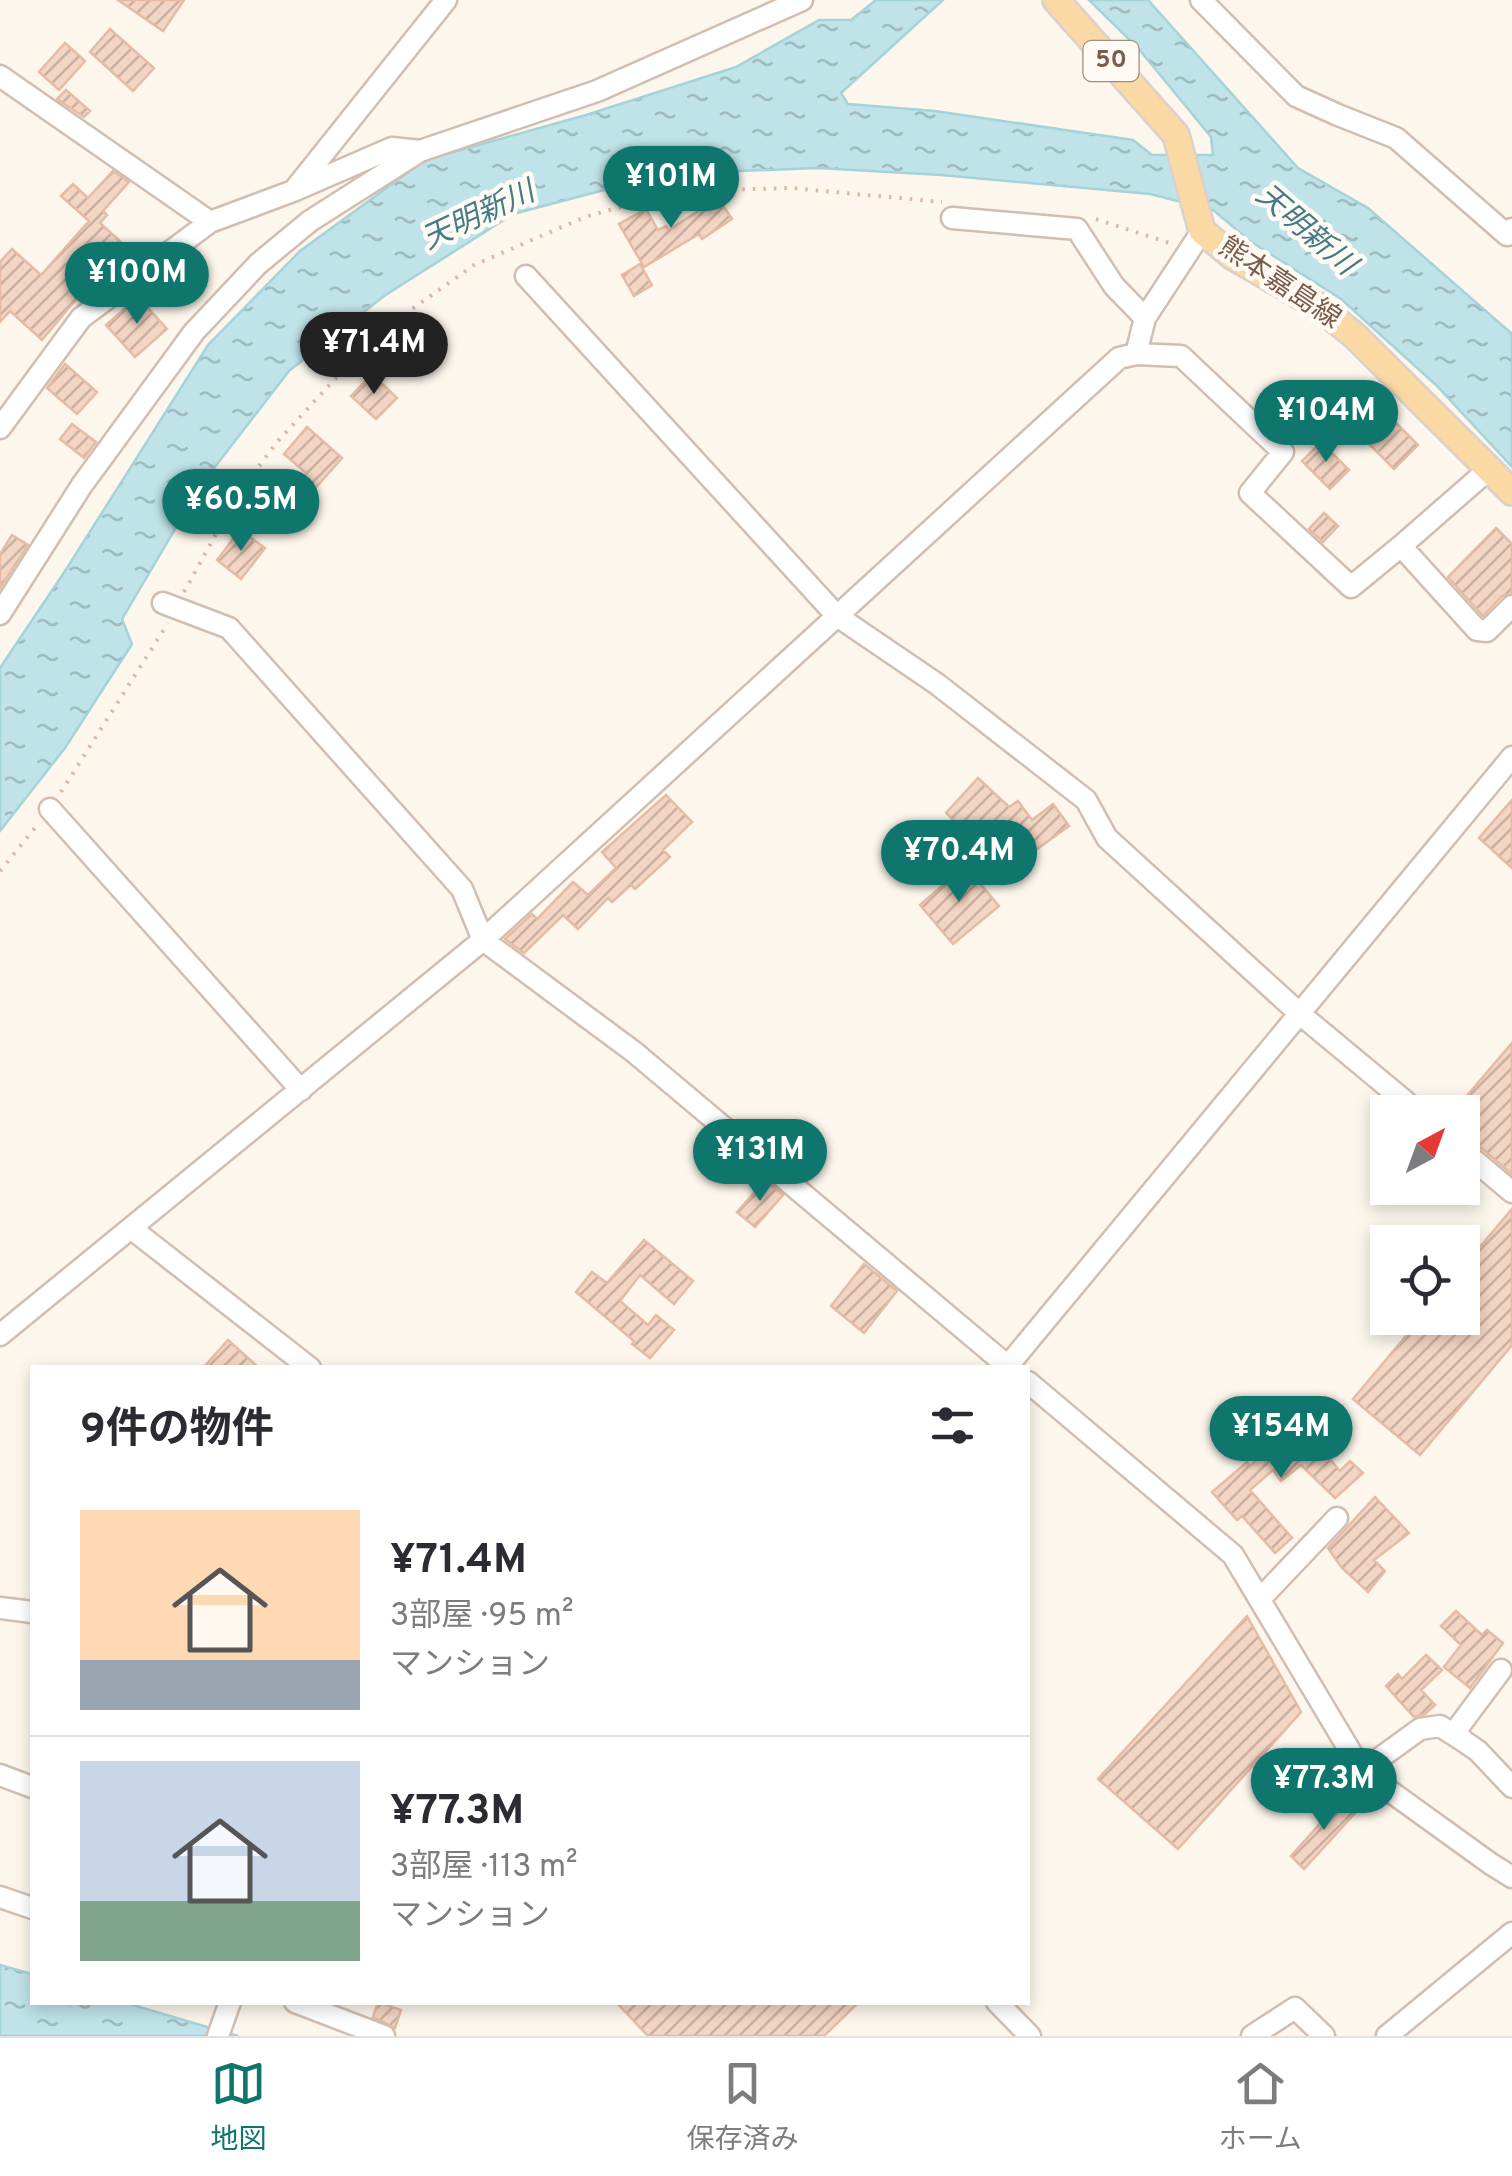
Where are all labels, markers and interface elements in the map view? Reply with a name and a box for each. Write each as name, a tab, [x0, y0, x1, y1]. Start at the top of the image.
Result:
road number: 50	[1084, 41, 1138, 81]
pin: ¥101M	[601, 146, 741, 231]
text: ¥101M	[625, 158, 717, 198]
water label: 天明新川	[417, 174, 544, 259]
water label: 天明新川	[1248, 178, 1365, 286]
street label: 熊本嘉島線	[1211, 230, 1347, 338]
pin: ¥100M	[67, 242, 207, 327]
text: ¥100M	[87, 254, 187, 294]
pin: ¥71.4M	[293, 312, 455, 397]
text: ¥71.4M	[322, 324, 426, 364]
pin: ¥104M	[1256, 380, 1396, 465]
text: ¥104M	[1276, 392, 1376, 432]
pin: ¥60.5M	[160, 469, 322, 554]
text: ¥60.5M	[184, 481, 298, 521]
pin: ¥70.4M	[878, 820, 1040, 905]
text: ¥70.4M	[903, 832, 1015, 872]
north arrow	[1370, 1095, 1480, 1205]
map controls	[1370, 1095, 1480, 1335]
pin: ¥131M	[690, 1119, 830, 1204]
text: ¥131M	[715, 1131, 805, 1171]
button: locate	[1370, 1225, 1480, 1335]
pin: ¥154M	[1211, 1396, 1351, 1481]
icon: filters	[925, 1398, 980, 1453]
text: 9件の物件	[80, 1405, 274, 1458]
text: ¥154M	[1232, 1408, 1330, 1448]
text: ¥71.4M	[390, 1535, 527, 1588]
icon: home	[160, 1550, 280, 1670]
text: 3部屋 · 95 m²	[390, 1597, 574, 1637]
text: マンション	[390, 1646, 550, 1686]
pin: ¥77.3M	[1243, 1748, 1405, 1833]
text: ¥77.3M	[1273, 1760, 1375, 1800]
text: ¥77.3M	[390, 1786, 524, 1839]
icon: home	[160, 1801, 280, 1921]
text: 3部屋 · 113 m²	[390, 1848, 578, 1888]
text: マンション	[390, 1897, 550, 1937]
tab: 地図	[210, 2056, 266, 2159]
tab: 保存済み	[686, 2056, 798, 2159]
tab: ホーム	[1219, 2056, 1302, 2159]

